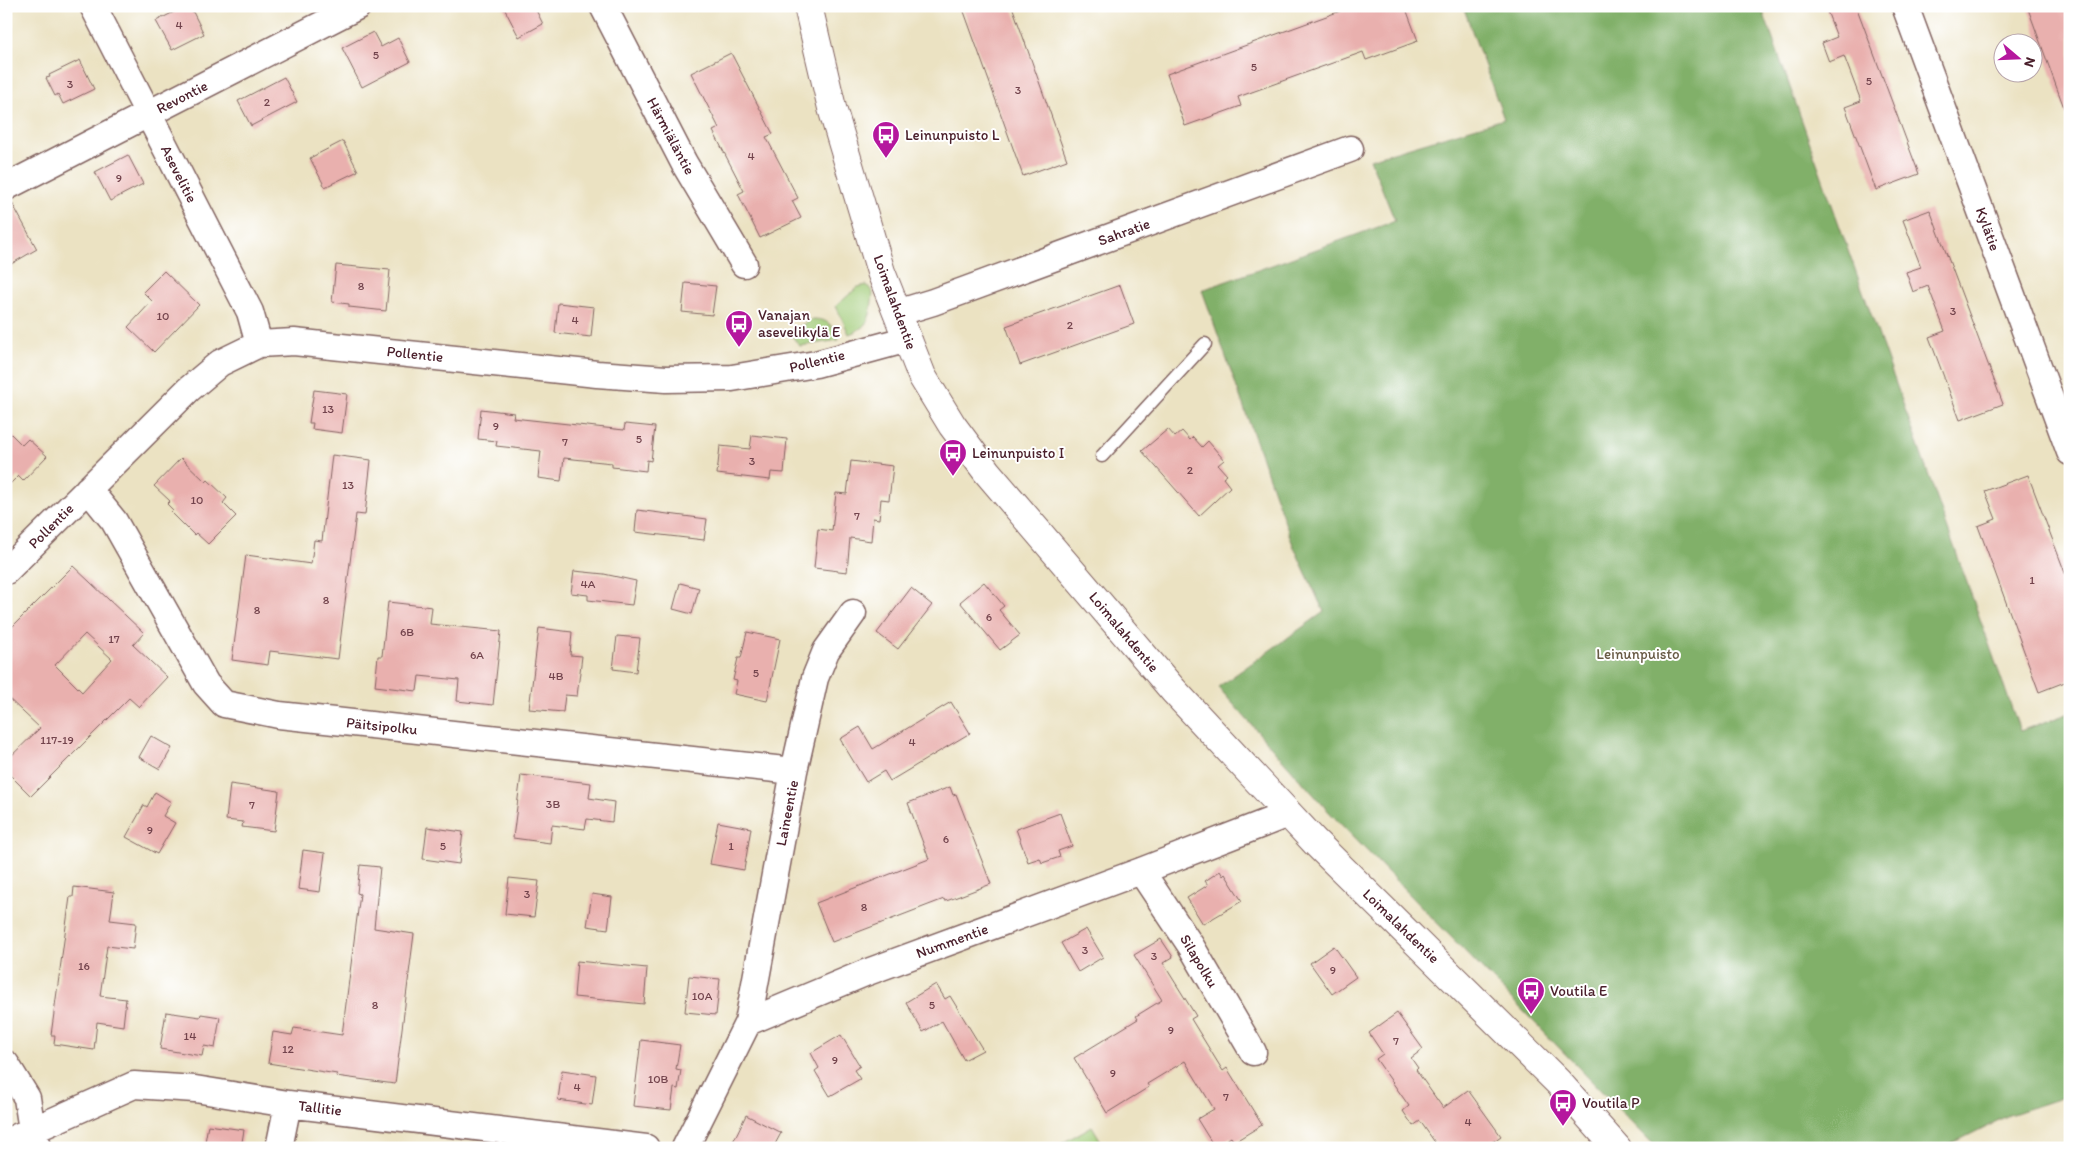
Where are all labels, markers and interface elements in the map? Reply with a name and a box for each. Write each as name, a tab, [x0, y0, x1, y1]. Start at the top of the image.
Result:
house number: 4	[175, 18, 183, 32]
north arrow	[1994, 32, 2044, 82]
house number: 5	[373, 48, 379, 62]
text: N	[2020, 55, 2039, 69]
house number: 5	[1251, 60, 1257, 74]
house number: 5	[1866, 74, 1872, 88]
street label: Revontie	[153, 76, 211, 118]
house number: 3	[67, 77, 74, 91]
house number: 3	[1015, 83, 1022, 97]
street label: Härmiäläntie	[643, 94, 699, 178]
house number: 2	[264, 95, 271, 109]
bus stop icon: Leinunpuisto L	[871, 120, 901, 159]
place label: Leinunpuisto L	[905, 126, 1000, 144]
street label: Asevelitie	[157, 142, 201, 206]
house number: 4	[747, 149, 755, 163]
house number: 9	[116, 171, 122, 185]
street label: Kylätie	[1972, 205, 2004, 253]
street label: Sahratie	[1096, 214, 1152, 250]
street label: Loimalahdentie	[870, 252, 920, 352]
house number: 8	[358, 279, 365, 293]
house number: 3	[1950, 304, 1957, 318]
place label: Vanajan asevelikylä E	[758, 306, 840, 341]
house number: 10	[157, 309, 169, 323]
bus stop icon: Vanajan asevelikylä E	[724, 309, 754, 348]
house number: 4	[571, 313, 579, 327]
house number: 2	[1067, 318, 1074, 332]
street label: Pollentie	[386, 342, 444, 366]
street label: Pollentie	[787, 345, 847, 377]
house number: 13	[322, 402, 335, 416]
house number: 9	[493, 419, 499, 433]
house number: 5	[636, 432, 642, 446]
house number: 7	[562, 435, 568, 449]
bus stop icon: Leinunpuisto I	[938, 438, 968, 477]
place label: Leinunpuisto I	[972, 444, 1064, 462]
house number: 3	[749, 454, 756, 468]
house number: 2	[1187, 463, 1194, 477]
house number: 13	[342, 478, 355, 492]
house number: 10	[191, 493, 203, 507]
street label: Pollentie	[25, 500, 77, 552]
house number: 7	[854, 509, 860, 523]
house number: 1	[2029, 573, 2035, 587]
house number: 4A	[581, 577, 596, 591]
street label: Loimalahdentie	[1085, 588, 1163, 676]
house number: 8	[323, 593, 330, 607]
house number: 8	[254, 603, 261, 617]
house number: 6	[986, 610, 992, 624]
house number: 6B	[400, 625, 414, 639]
house number: 17	[108, 632, 120, 646]
park label: Leinunpuisto	[1596, 645, 1680, 663]
house number: 6A	[470, 648, 484, 662]
house number: 5	[753, 666, 759, 680]
house number: 4B	[549, 669, 564, 683]
street label: Päitsipolku	[345, 713, 419, 739]
house number: 117-19	[40, 733, 74, 747]
house number: 4	[908, 735, 916, 749]
street label: Laineentie	[772, 778, 802, 848]
house number: 3B	[546, 797, 560, 811]
house number: 7	[249, 798, 255, 812]
house number: 9	[147, 823, 153, 837]
house number: 6	[943, 832, 949, 846]
house number: 5	[440, 839, 446, 853]
house number: 1	[728, 839, 734, 853]
street label: Loimalahdentie	[1359, 885, 1443, 967]
house number: 3	[524, 887, 531, 901]
house number: 8	[861, 900, 868, 914]
street label: Nummentie	[914, 920, 990, 962]
street label: Silapolku	[1176, 931, 1222, 991]
house number: 3	[1082, 943, 1089, 957]
house number: 3	[1151, 949, 1158, 963]
house number: 16	[78, 959, 90, 973]
house number: 9	[1330, 963, 1336, 977]
bus stop icon: Voutila E	[1516, 976, 1546, 1015]
place label: Voutila E	[1550, 982, 1607, 1000]
house number: 10A	[692, 989, 713, 1003]
house number: 8	[372, 998, 379, 1012]
house number: 5	[929, 998, 935, 1012]
house number: 9	[1168, 1023, 1174, 1037]
house number: 14	[184, 1029, 196, 1043]
house number: 7	[1393, 1034, 1399, 1048]
house number: 12	[282, 1042, 295, 1056]
house number: 9	[832, 1053, 838, 1067]
house number: 9	[1110, 1066, 1116, 1080]
house number: 10B	[648, 1072, 669, 1086]
house number: 4	[573, 1080, 581, 1094]
bus stop icon: Voutila P	[1548, 1088, 1578, 1127]
house number: 7	[1223, 1090, 1229, 1104]
place label: Voutila P	[1582, 1094, 1640, 1112]
street label: Tallitie	[297, 1096, 343, 1120]
house number: 4	[1464, 1115, 1472, 1129]

